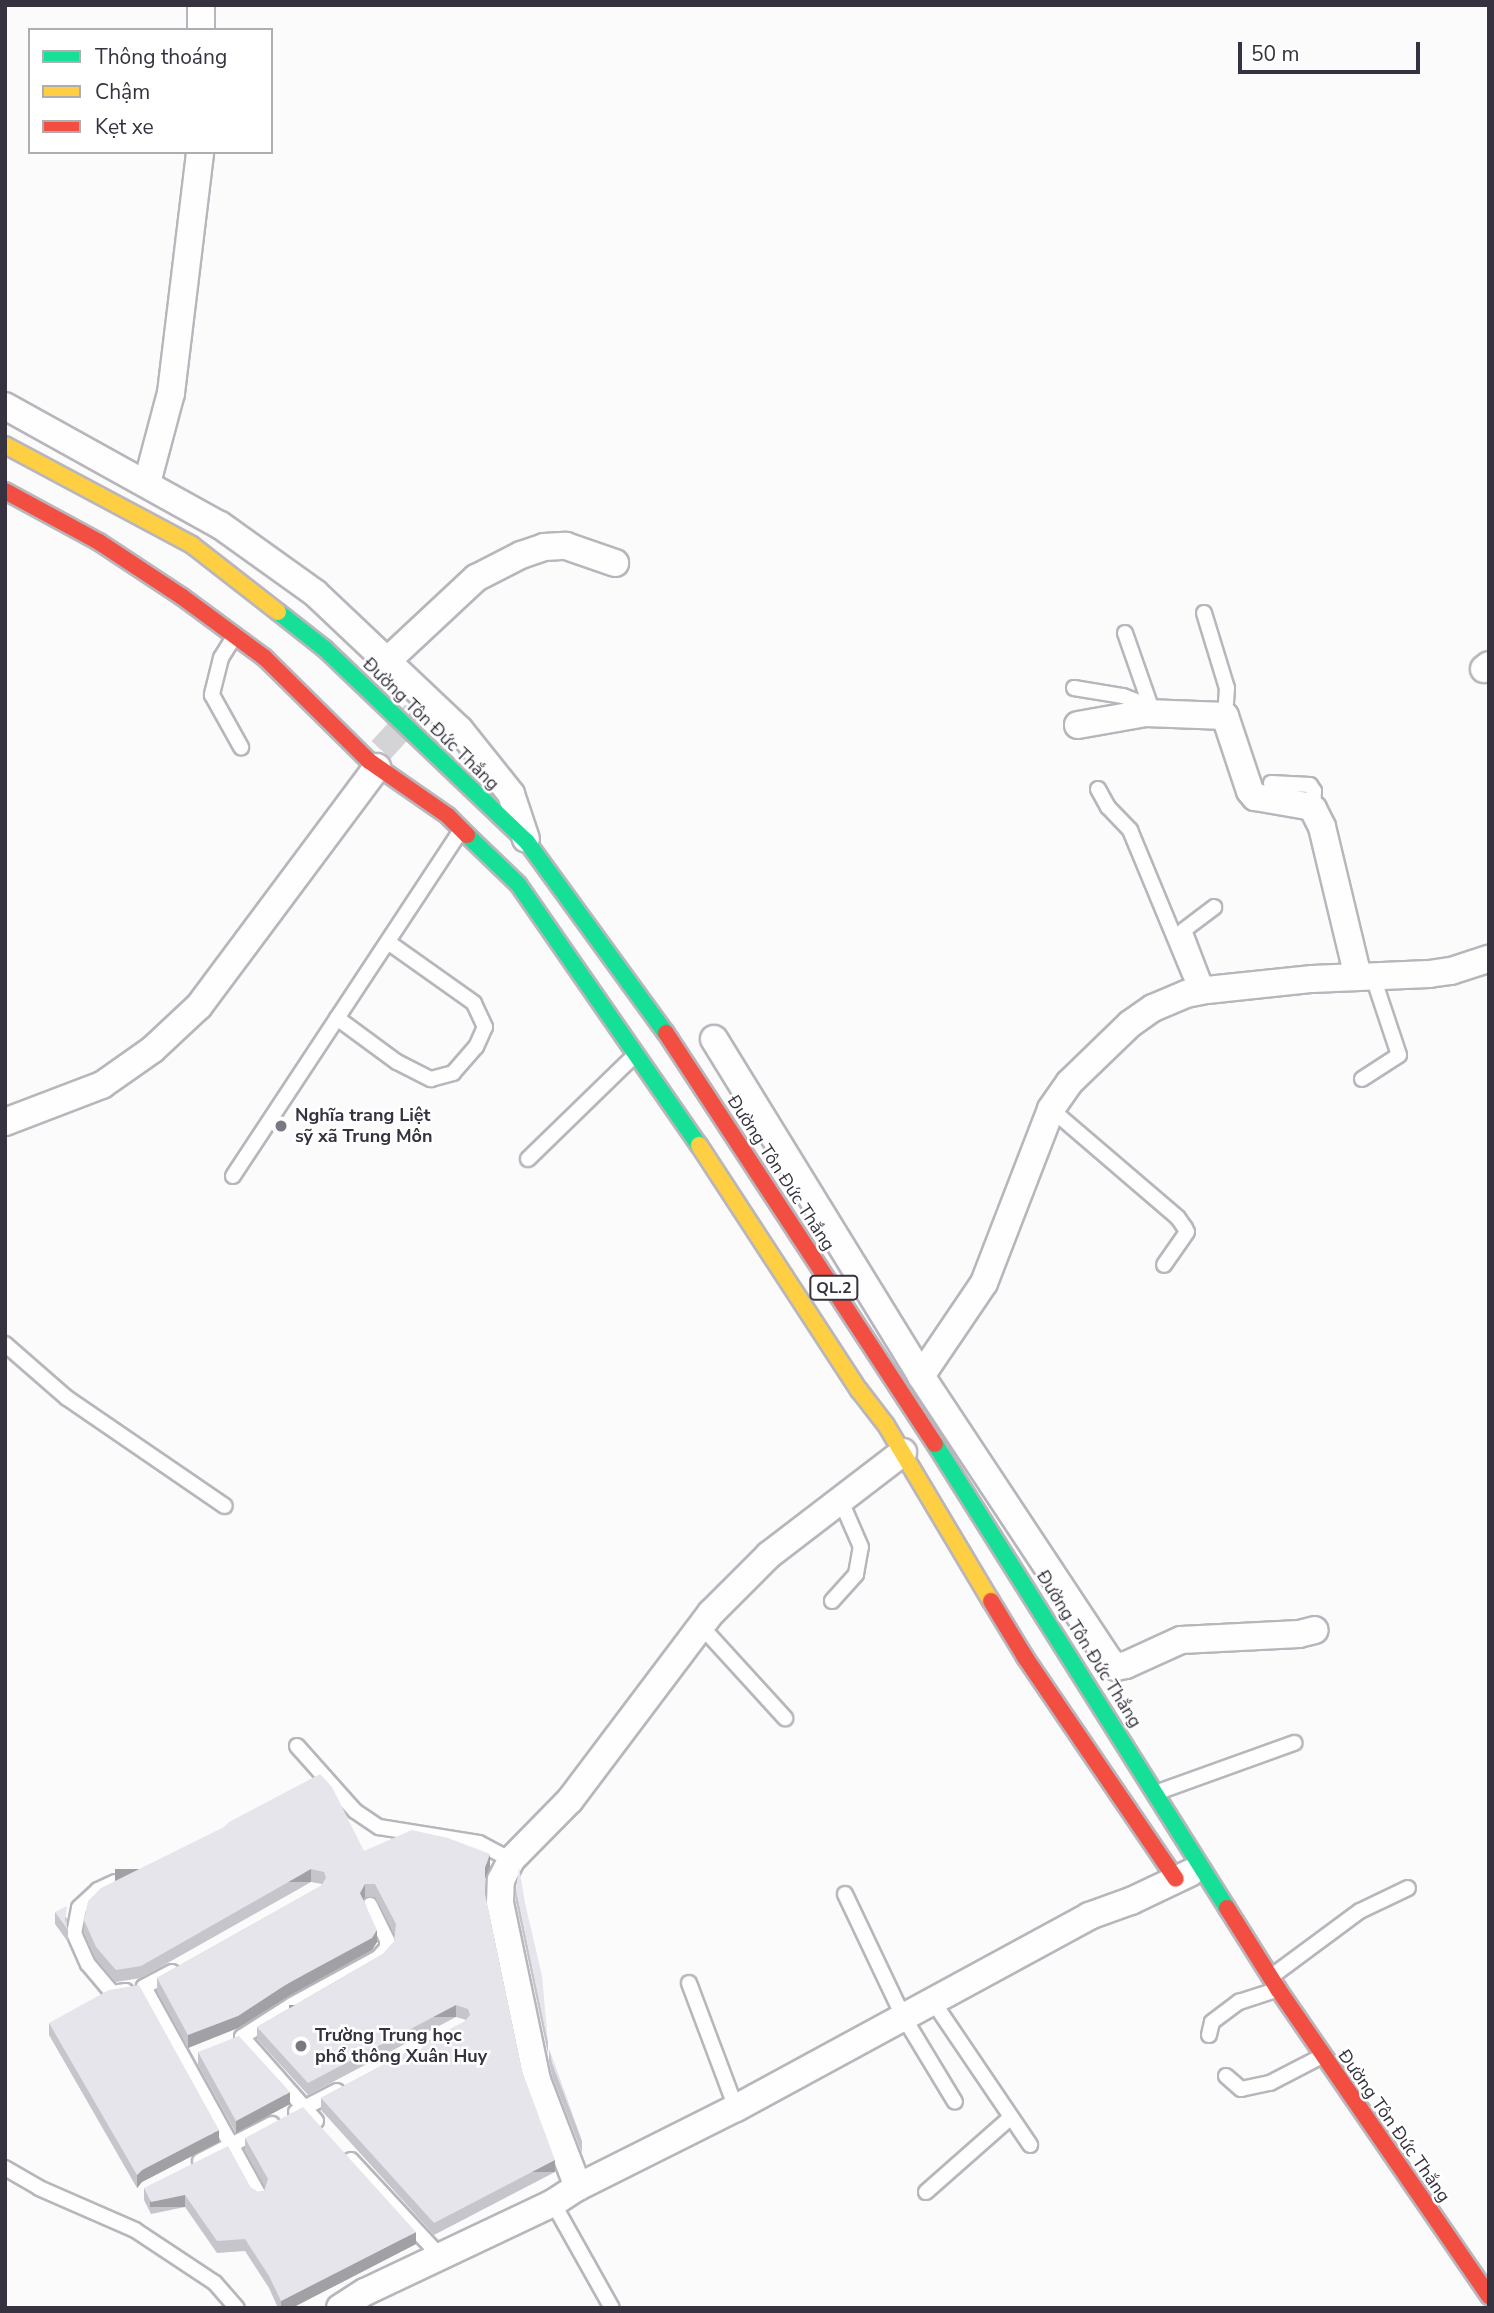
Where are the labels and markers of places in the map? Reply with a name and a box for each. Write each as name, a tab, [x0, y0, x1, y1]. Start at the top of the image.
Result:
place label: Nghĩa trang Liệt sỹ xã Trung Môn	[295, 1105, 432, 1148]
marker: Nghĩa trang Liệt sỹ xã Trung Môn	[273, 1118, 289, 1134]
place label: Trường Trung học phổ thông Xuân Huy	[315, 2025, 487, 2068]
marker: Trường Trung học phổ thông Xuân Huy	[293, 2038, 309, 2054]

